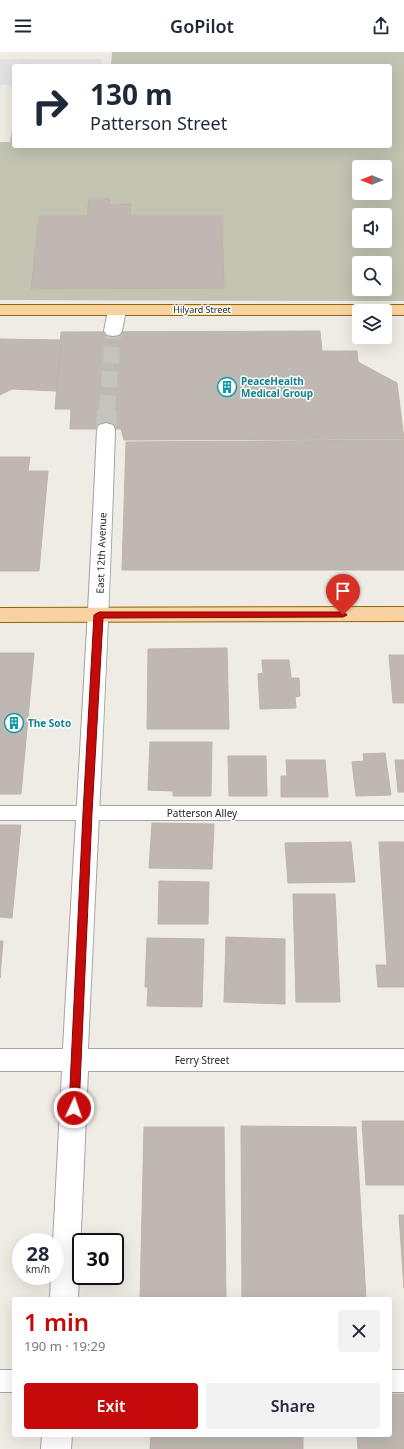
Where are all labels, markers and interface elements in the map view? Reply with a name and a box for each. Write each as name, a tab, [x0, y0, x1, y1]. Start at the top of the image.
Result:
text: GoPilot	[170, 14, 234, 38]
icon: menu	[12, 15, 34, 37]
icon: share	[370, 15, 392, 37]
text: 130 m	[90, 75, 173, 113]
icon: right	[24, 80, 76, 132]
text: Patterson Street	[90, 111, 227, 135]
north arrow	[352, 160, 392, 200]
map controls	[352, 160, 392, 344]
button: sound	[352, 208, 392, 248]
button: search	[352, 256, 392, 296]
street label: Hilyard Street	[173, 303, 231, 316]
button: layers	[352, 304, 392, 344]
place label: PeaceHealth Medical Group	[241, 374, 313, 400]
building icon: PeaceHealth Medical Group	[216, 376, 238, 398]
street label: East 12th Avenue	[93, 512, 109, 594]
pin	[326, 574, 360, 615]
icon: arrive	[332, 580, 354, 602]
building icon: The Soto	[3, 712, 25, 734]
place label: The Soto	[28, 716, 71, 730]
street label: Patterson Alley	[167, 806, 238, 820]
street label: Ferry Street	[175, 1053, 230, 1067]
position arrow	[53, 1087, 95, 1129]
speed limit sign: 30	[72, 1233, 124, 1285]
text: 28	[27, 1240, 49, 1267]
text: km/h	[26, 1262, 50, 1276]
text: 1 min	[24, 1305, 89, 1338]
button: close	[338, 1310, 380, 1352]
text: 190 m · 19:29	[24, 1337, 105, 1355]
button: Exit	[24, 1383, 198, 1429]
button: Share	[206, 1383, 380, 1429]

